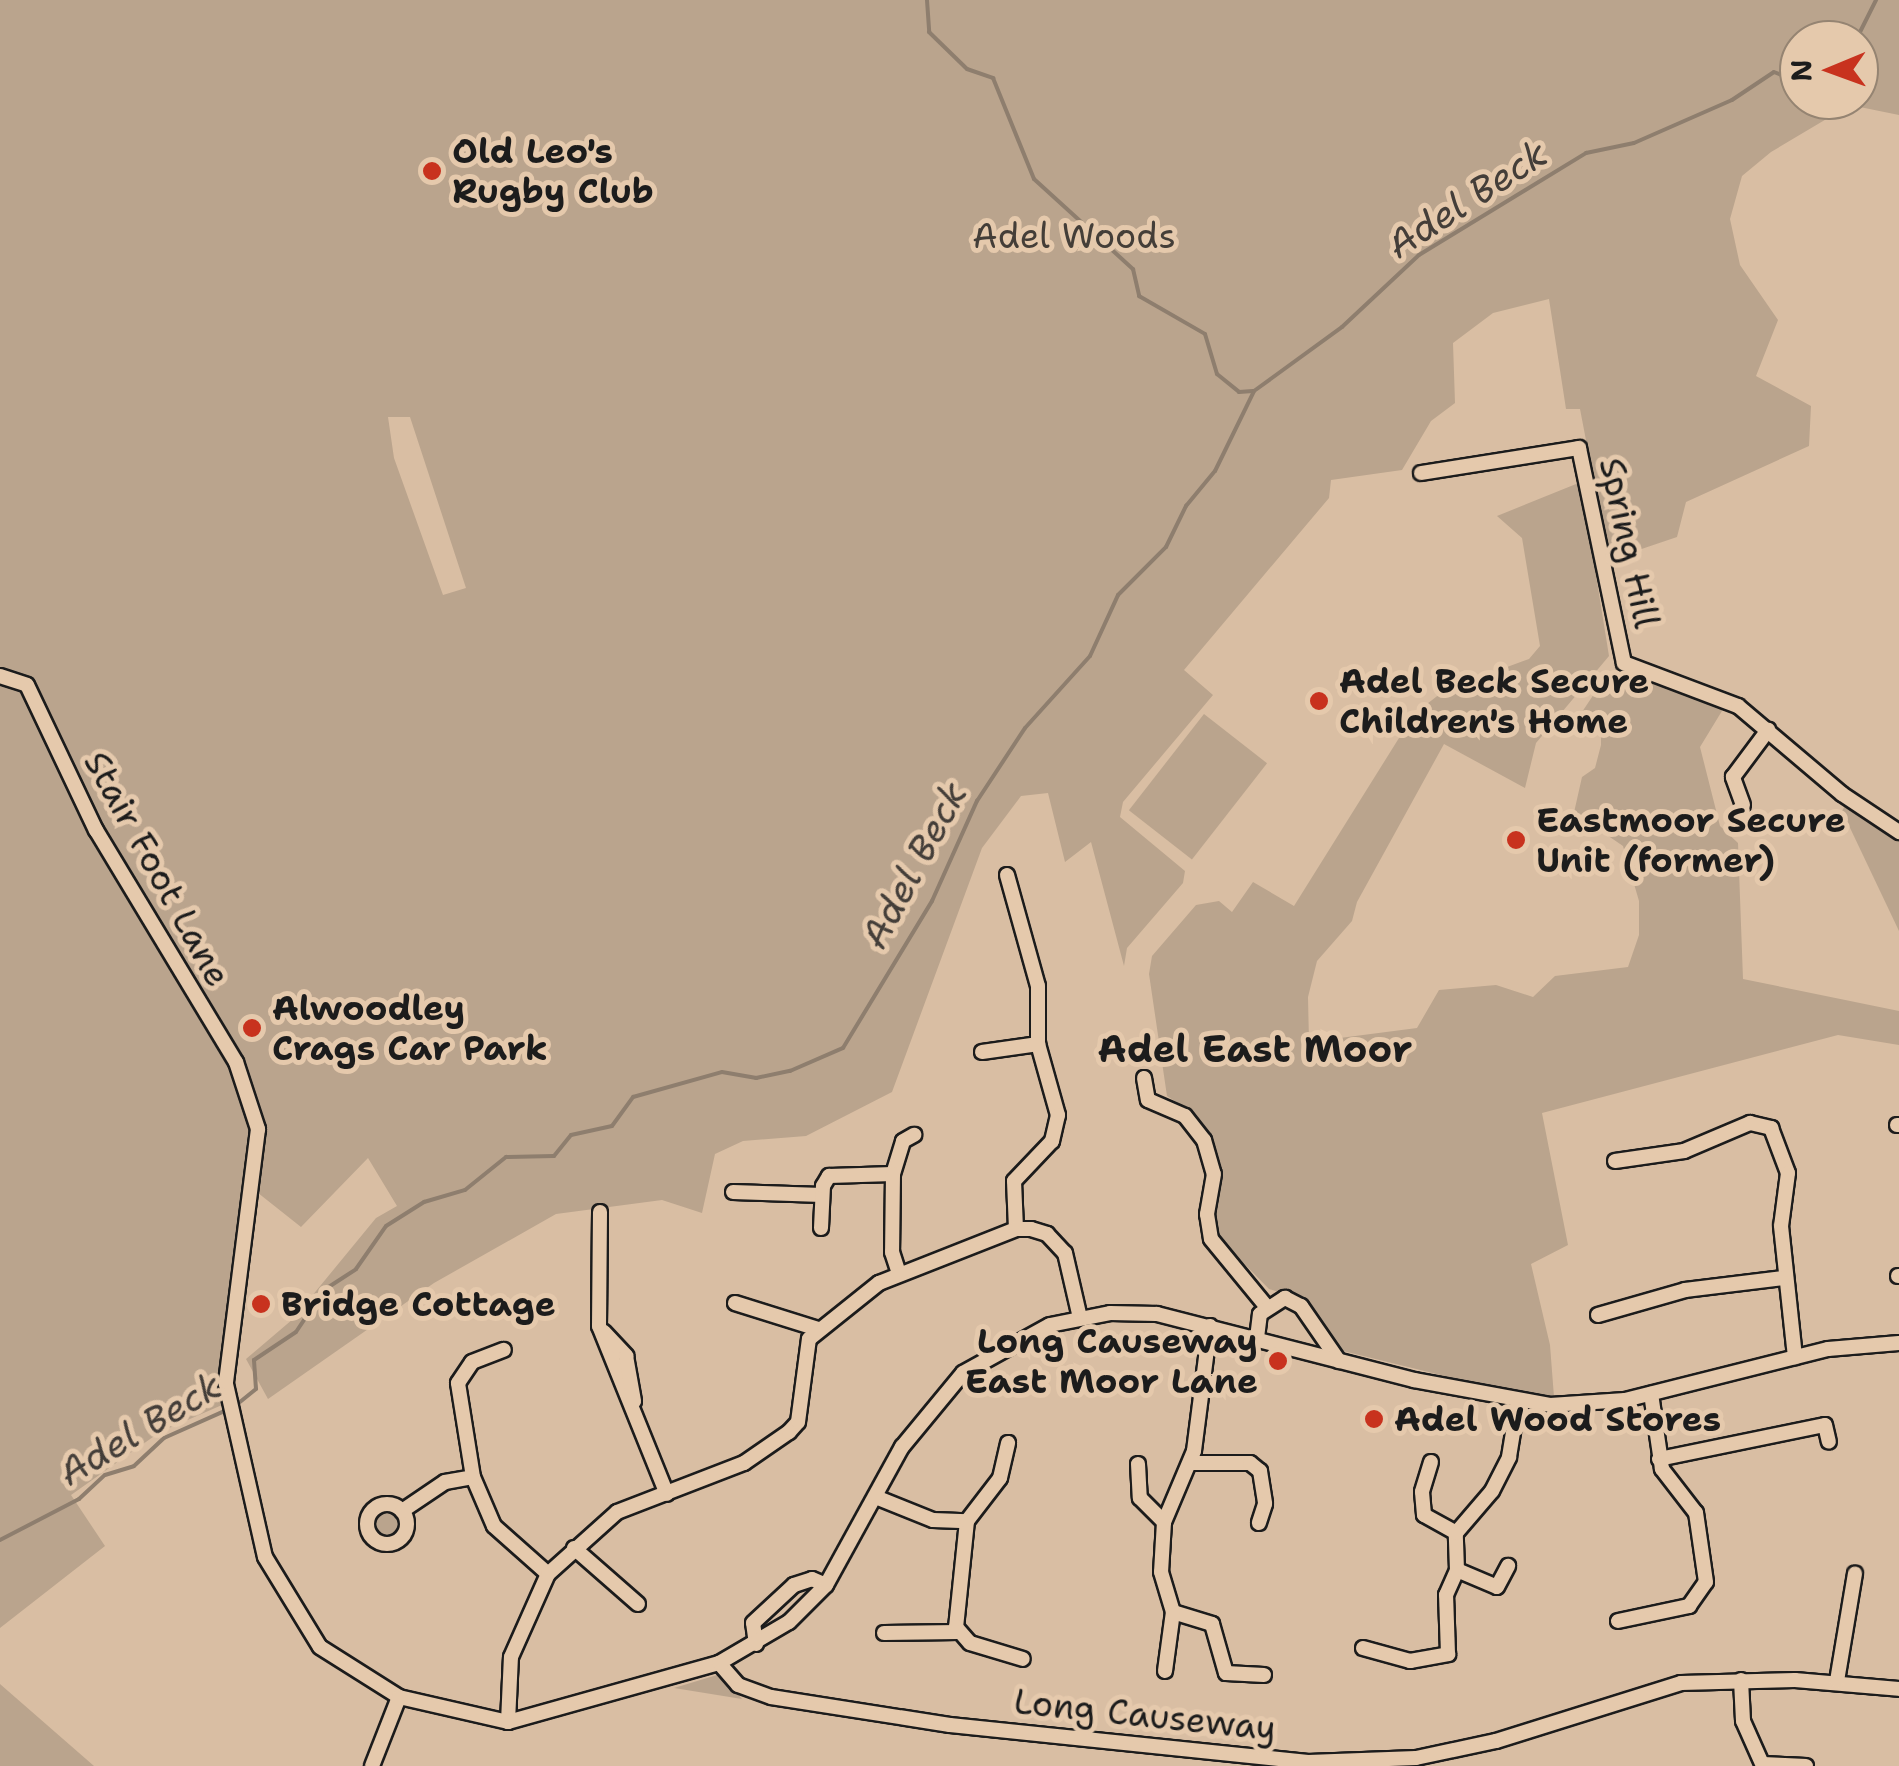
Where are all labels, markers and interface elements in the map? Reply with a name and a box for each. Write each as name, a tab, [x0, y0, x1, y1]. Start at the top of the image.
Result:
north arrow	[1779, 20, 1879, 120]
text: N	[1782, 59, 1820, 82]
place label: Old Leo's Rugby Club	[452, 130, 654, 212]
water label: Adel Beck	[1378, 130, 1556, 268]
marker: Old Leo's Rugby Club	[421, 160, 443, 182]
park label: Adel Woods	[972, 215, 1176, 257]
street label: Spring Hill	[1590, 454, 1668, 632]
place label: Adel Beck Secure Children's Home	[1339, 660, 1649, 742]
marker: Adel Beck Secure Children's Home	[1308, 690, 1330, 712]
street label: Stair Foot Lane	[75, 744, 239, 994]
water label: Adel Beck	[851, 774, 977, 956]
place label: Eastmoor Secure Unit (former)	[1536, 799, 1846, 881]
marker: Eastmoor Secure Unit (former)	[1505, 829, 1527, 851]
place label: Alwoodley Crags Car Park	[272, 987, 548, 1069]
marker: Alwoodley Crags Car Park	[241, 1017, 263, 1039]
district label: Adel East Moor	[1098, 1026, 1412, 1072]
place label: Bridge Cottage	[281, 1283, 556, 1325]
marker: Bridge Cottage	[250, 1293, 272, 1315]
place label: Long Causeway East Moor Lane	[965, 1320, 1258, 1402]
marker: Long Causeway East Moor Lane	[1267, 1350, 1289, 1372]
water label: Adel Beck	[50, 1363, 230, 1495]
place label: Adel Wood Stores	[1394, 1398, 1721, 1440]
marker: Adel Wood Stores	[1363, 1408, 1385, 1430]
street label: Long Causeway	[1012, 1680, 1278, 1750]

